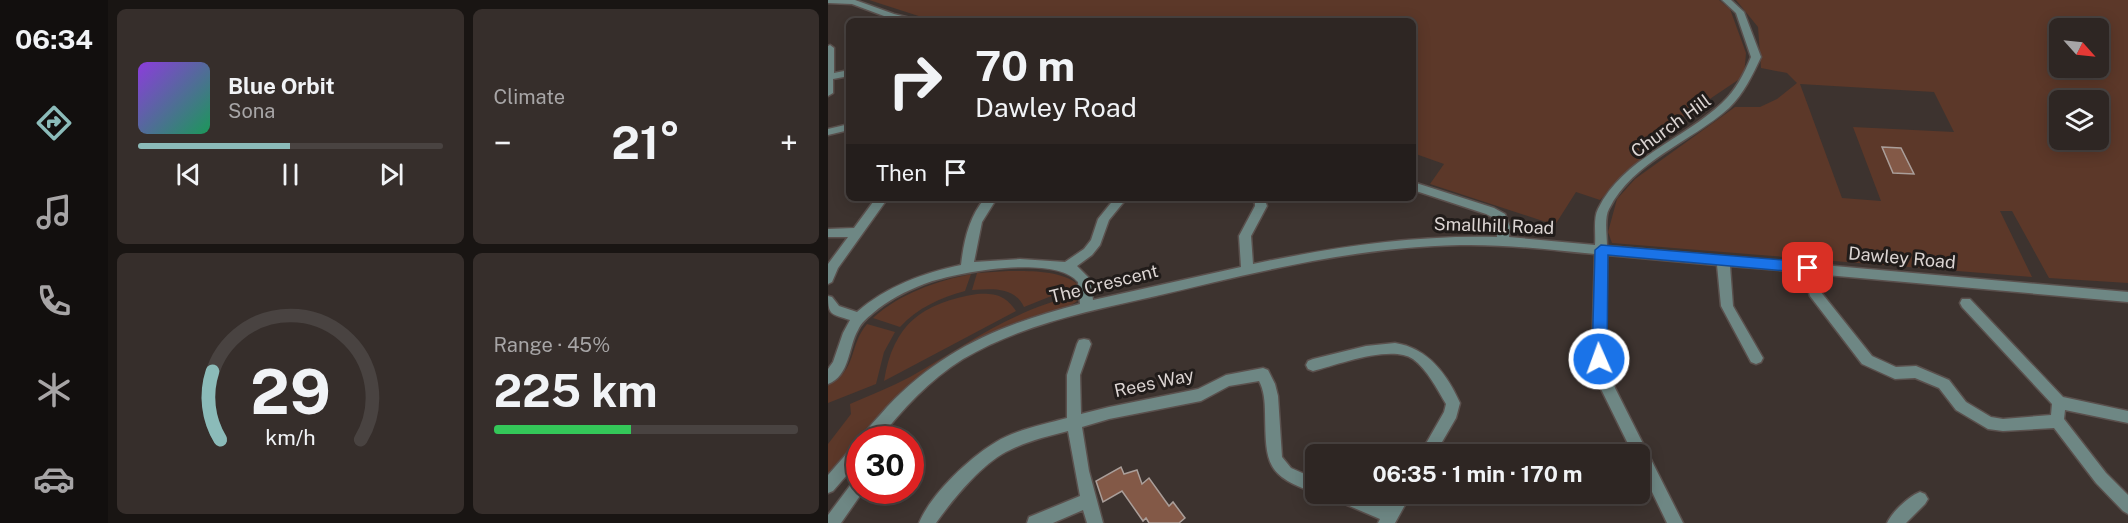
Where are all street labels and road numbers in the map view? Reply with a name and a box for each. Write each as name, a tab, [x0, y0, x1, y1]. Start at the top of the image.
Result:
street label: Church Hill	[1627, 90, 1715, 162]
street label: Smallhill Road	[1433, 213, 1555, 238]
street label: Dawley Road	[1847, 242, 1957, 273]
street label: The Crescent	[1048, 260, 1160, 307]
street label: Rees Way	[1112, 364, 1196, 401]

